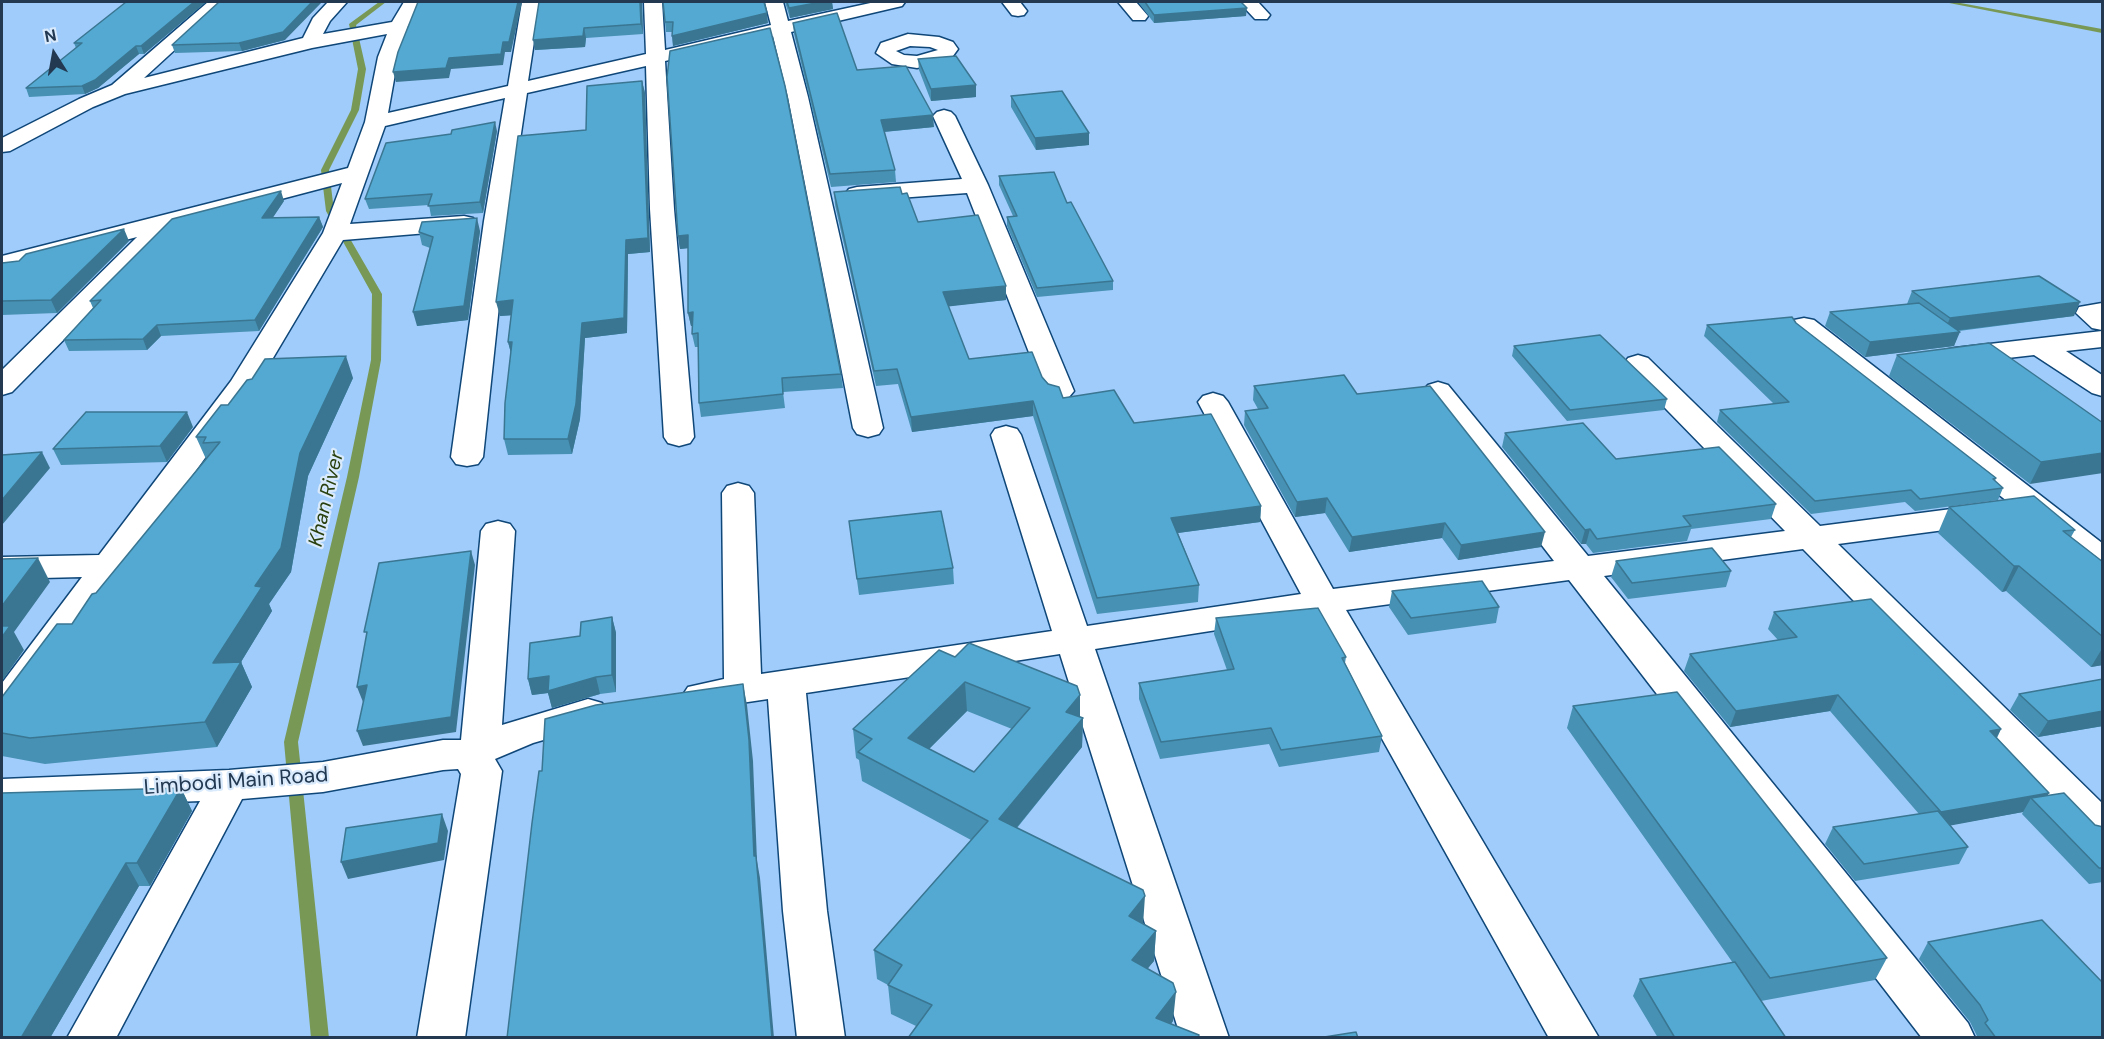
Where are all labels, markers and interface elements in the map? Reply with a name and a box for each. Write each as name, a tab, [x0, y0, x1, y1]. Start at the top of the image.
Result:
north arrow	[24, 24, 84, 84]
text: N	[43, 24, 58, 47]
water label: Khan River	[304, 449, 350, 549]
street label: Limbodi Main Road	[143, 763, 329, 801]

